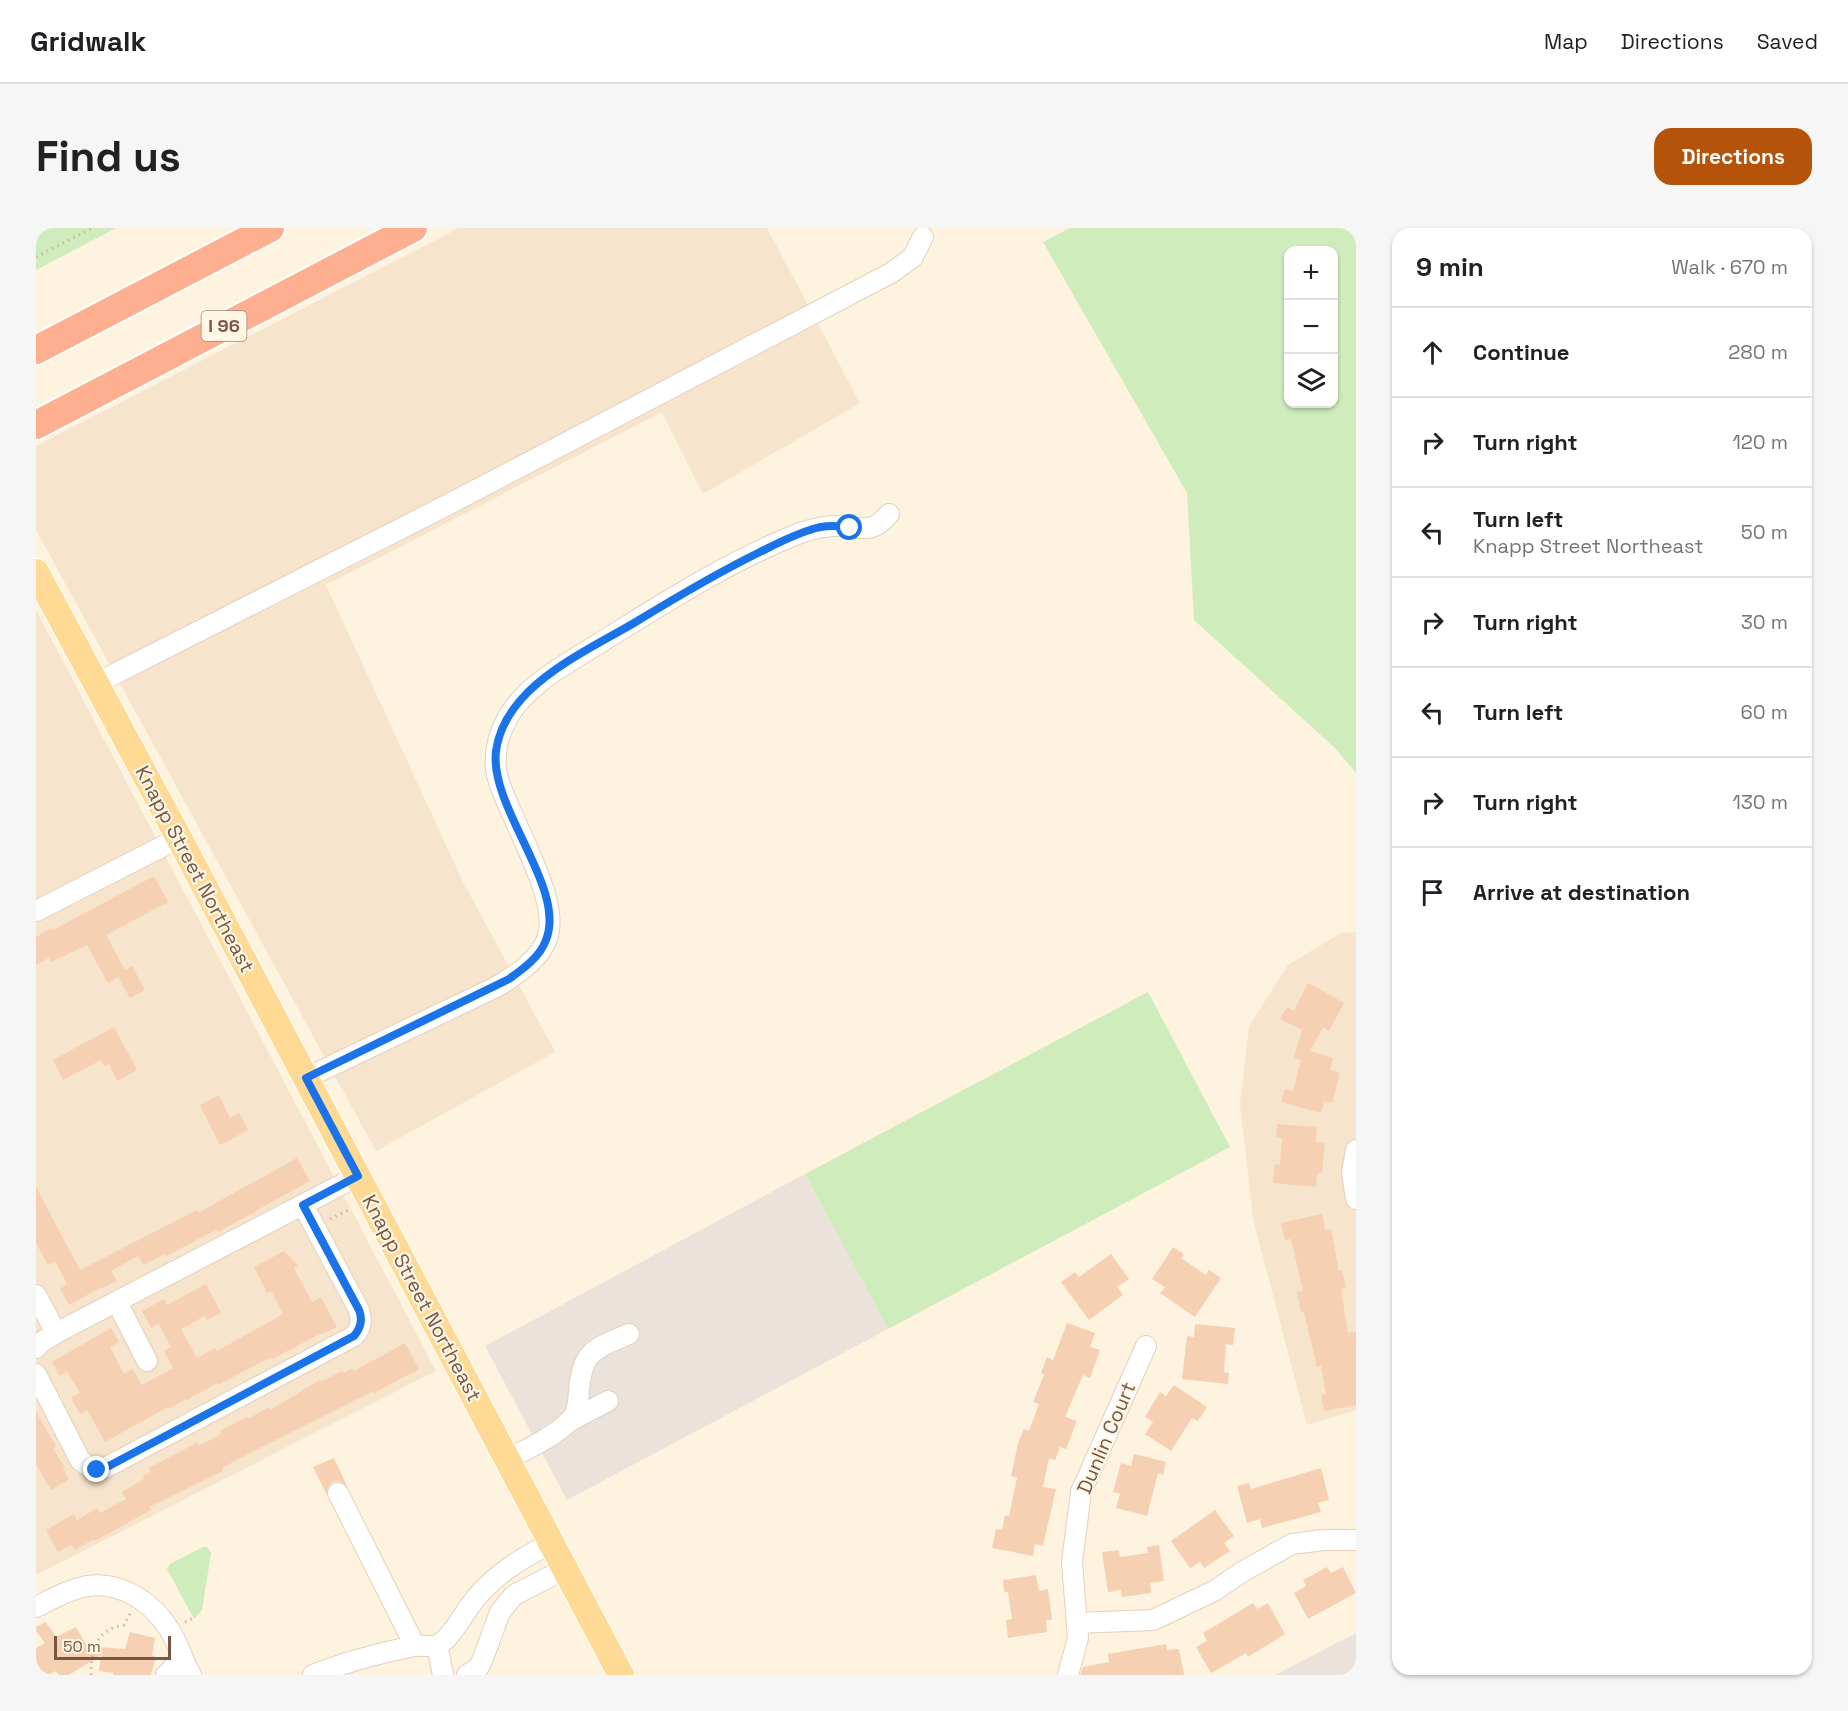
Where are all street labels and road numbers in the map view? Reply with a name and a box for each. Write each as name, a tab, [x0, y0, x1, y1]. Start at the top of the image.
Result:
road number: I 96	[202, 311, 246, 341]
street label: Knapp Street Northeast	[129, 761, 261, 977]
street label: Knapp Street Northeast	[356, 1190, 488, 1406]
street label: Dunlin Court	[1071, 1378, 1141, 1498]

